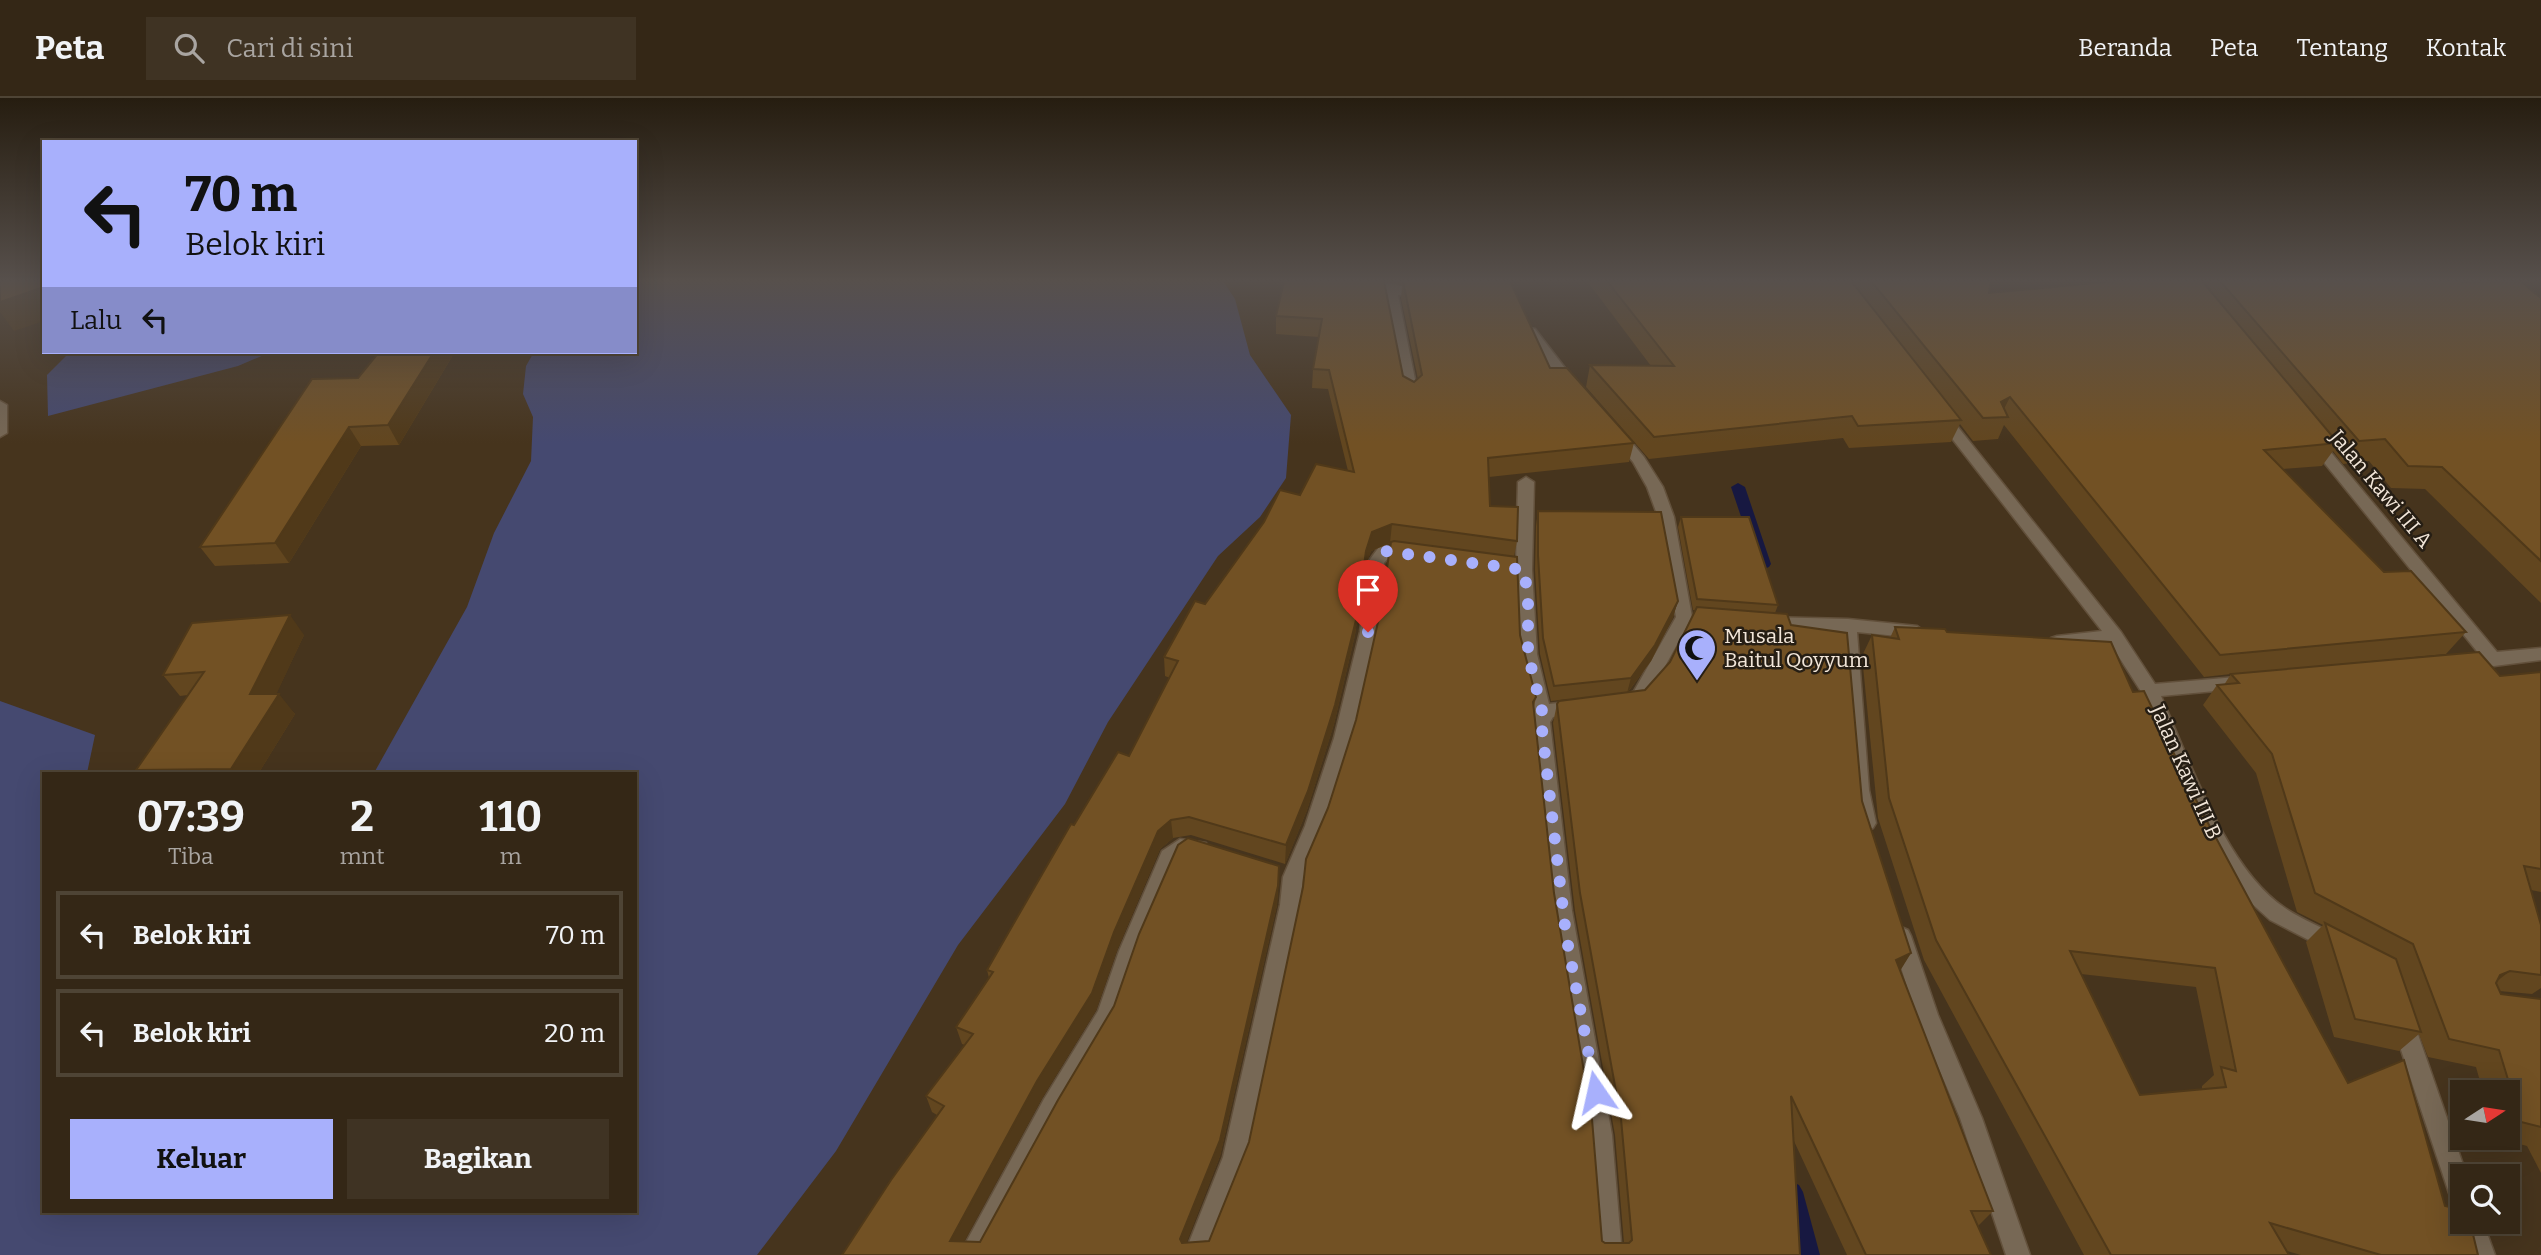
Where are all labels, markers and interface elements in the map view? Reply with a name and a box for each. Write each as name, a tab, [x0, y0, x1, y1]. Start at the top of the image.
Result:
search box	[146, 17, 636, 80]
text: Peta	[35, 28, 104, 68]
icon: search	[170, 29, 208, 67]
text: Cari di sini	[226, 33, 354, 64]
text: Beranda	[2078, 34, 2172, 62]
text: Peta	[2210, 34, 2259, 62]
text: Tentang	[2297, 34, 2388, 62]
text: Kontak	[2426, 34, 2506, 62]
text: 70 m	[185, 165, 297, 224]
icon: left	[70, 168, 161, 259]
text: Belok kiri	[185, 225, 325, 263]
icon: left	[136, 301, 174, 339]
text: Lalu	[70, 305, 122, 336]
street label: Jalan Kawi III A	[2323, 424, 2438, 553]
pin	[1338, 560, 1398, 632]
icon: arrive	[1349, 571, 1387, 609]
place label: Musala Baitul Qoyyum	[1724, 623, 1869, 673]
mosque icon: Musala Baitul Qoyyum	[1676, 627, 1718, 682]
street label: Jalan Kawi III B	[2144, 700, 2227, 843]
text: 07:39	[137, 792, 245, 842]
text: 2	[350, 792, 374, 842]
text: 110	[479, 792, 542, 842]
text: Tiba	[168, 842, 214, 870]
text: mnt	[340, 842, 384, 870]
text: m	[500, 842, 522, 870]
icon: left	[74, 916, 112, 954]
text: Belok kiri	[133, 920, 251, 951]
text: 70 m	[546, 920, 605, 951]
icon: left	[74, 1014, 112, 1052]
text: Belok kiri	[133, 1018, 251, 1049]
text: 20 m	[544, 1018, 605, 1049]
position arrow	[1559, 1055, 1633, 1129]
north arrow	[2450, 1080, 2520, 1150]
map controls	[2450, 1080, 2520, 1234]
button: Keluar	[70, 1119, 333, 1199]
button: Bagikan	[347, 1119, 609, 1199]
button: search	[2450, 1164, 2520, 1234]

